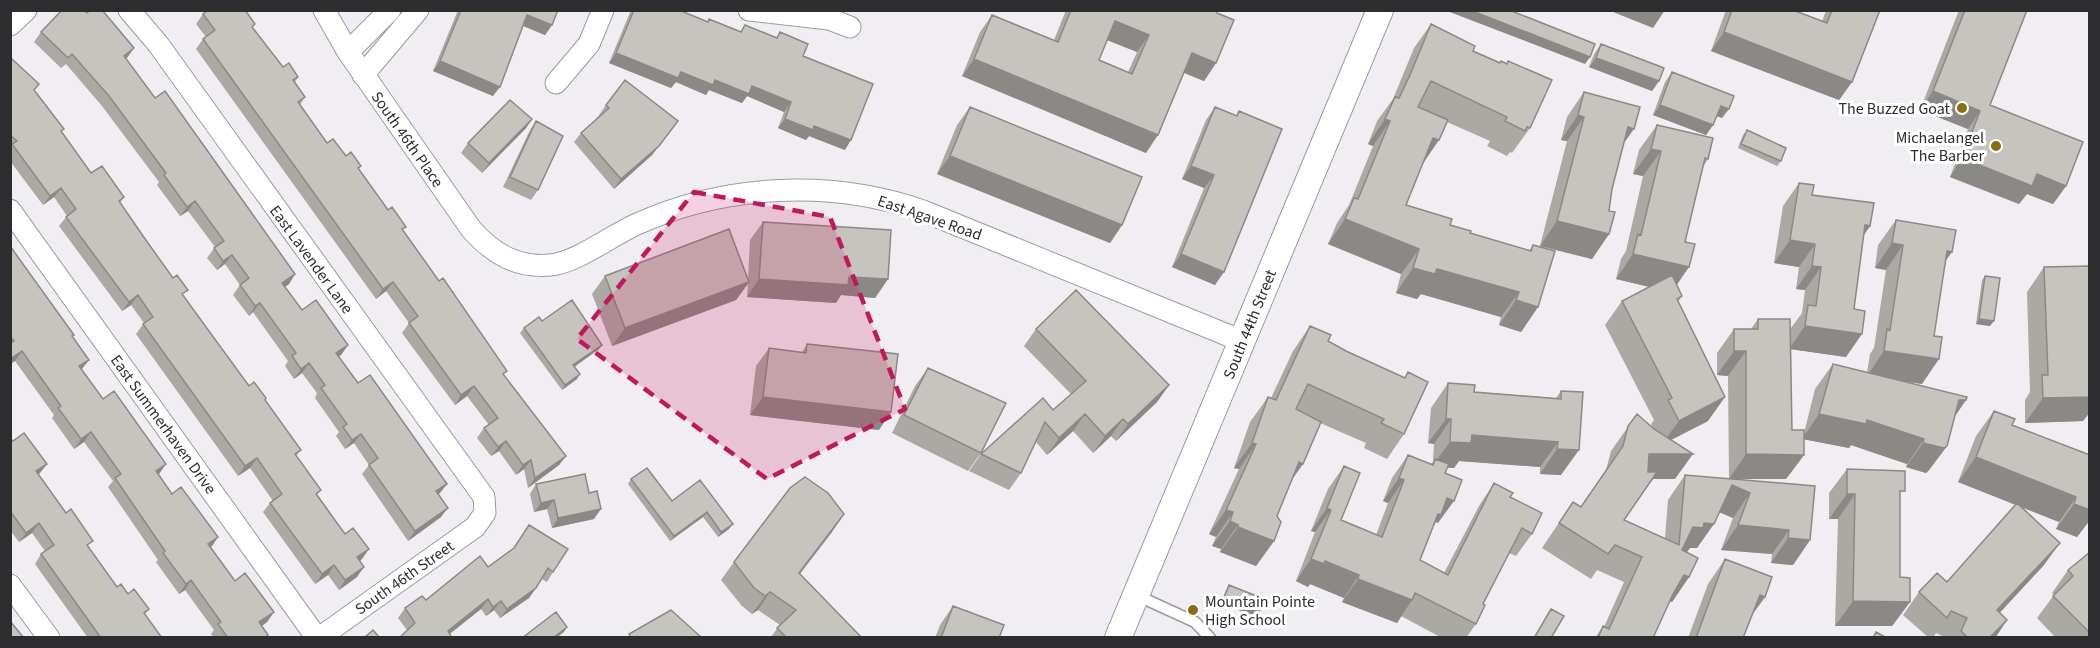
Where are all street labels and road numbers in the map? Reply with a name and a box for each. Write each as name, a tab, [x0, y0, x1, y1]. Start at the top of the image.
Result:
street label: South 46th Place	[366, 87, 449, 192]
street label: East Agave Road	[875, 190, 985, 246]
street label: East Lavender Lane	[264, 201, 358, 318]
street label: South 44th Street	[1218, 266, 1282, 383]
street label: East Summerhaven Drive	[105, 350, 221, 499]
street label: South 46th Street	[351, 535, 459, 620]

